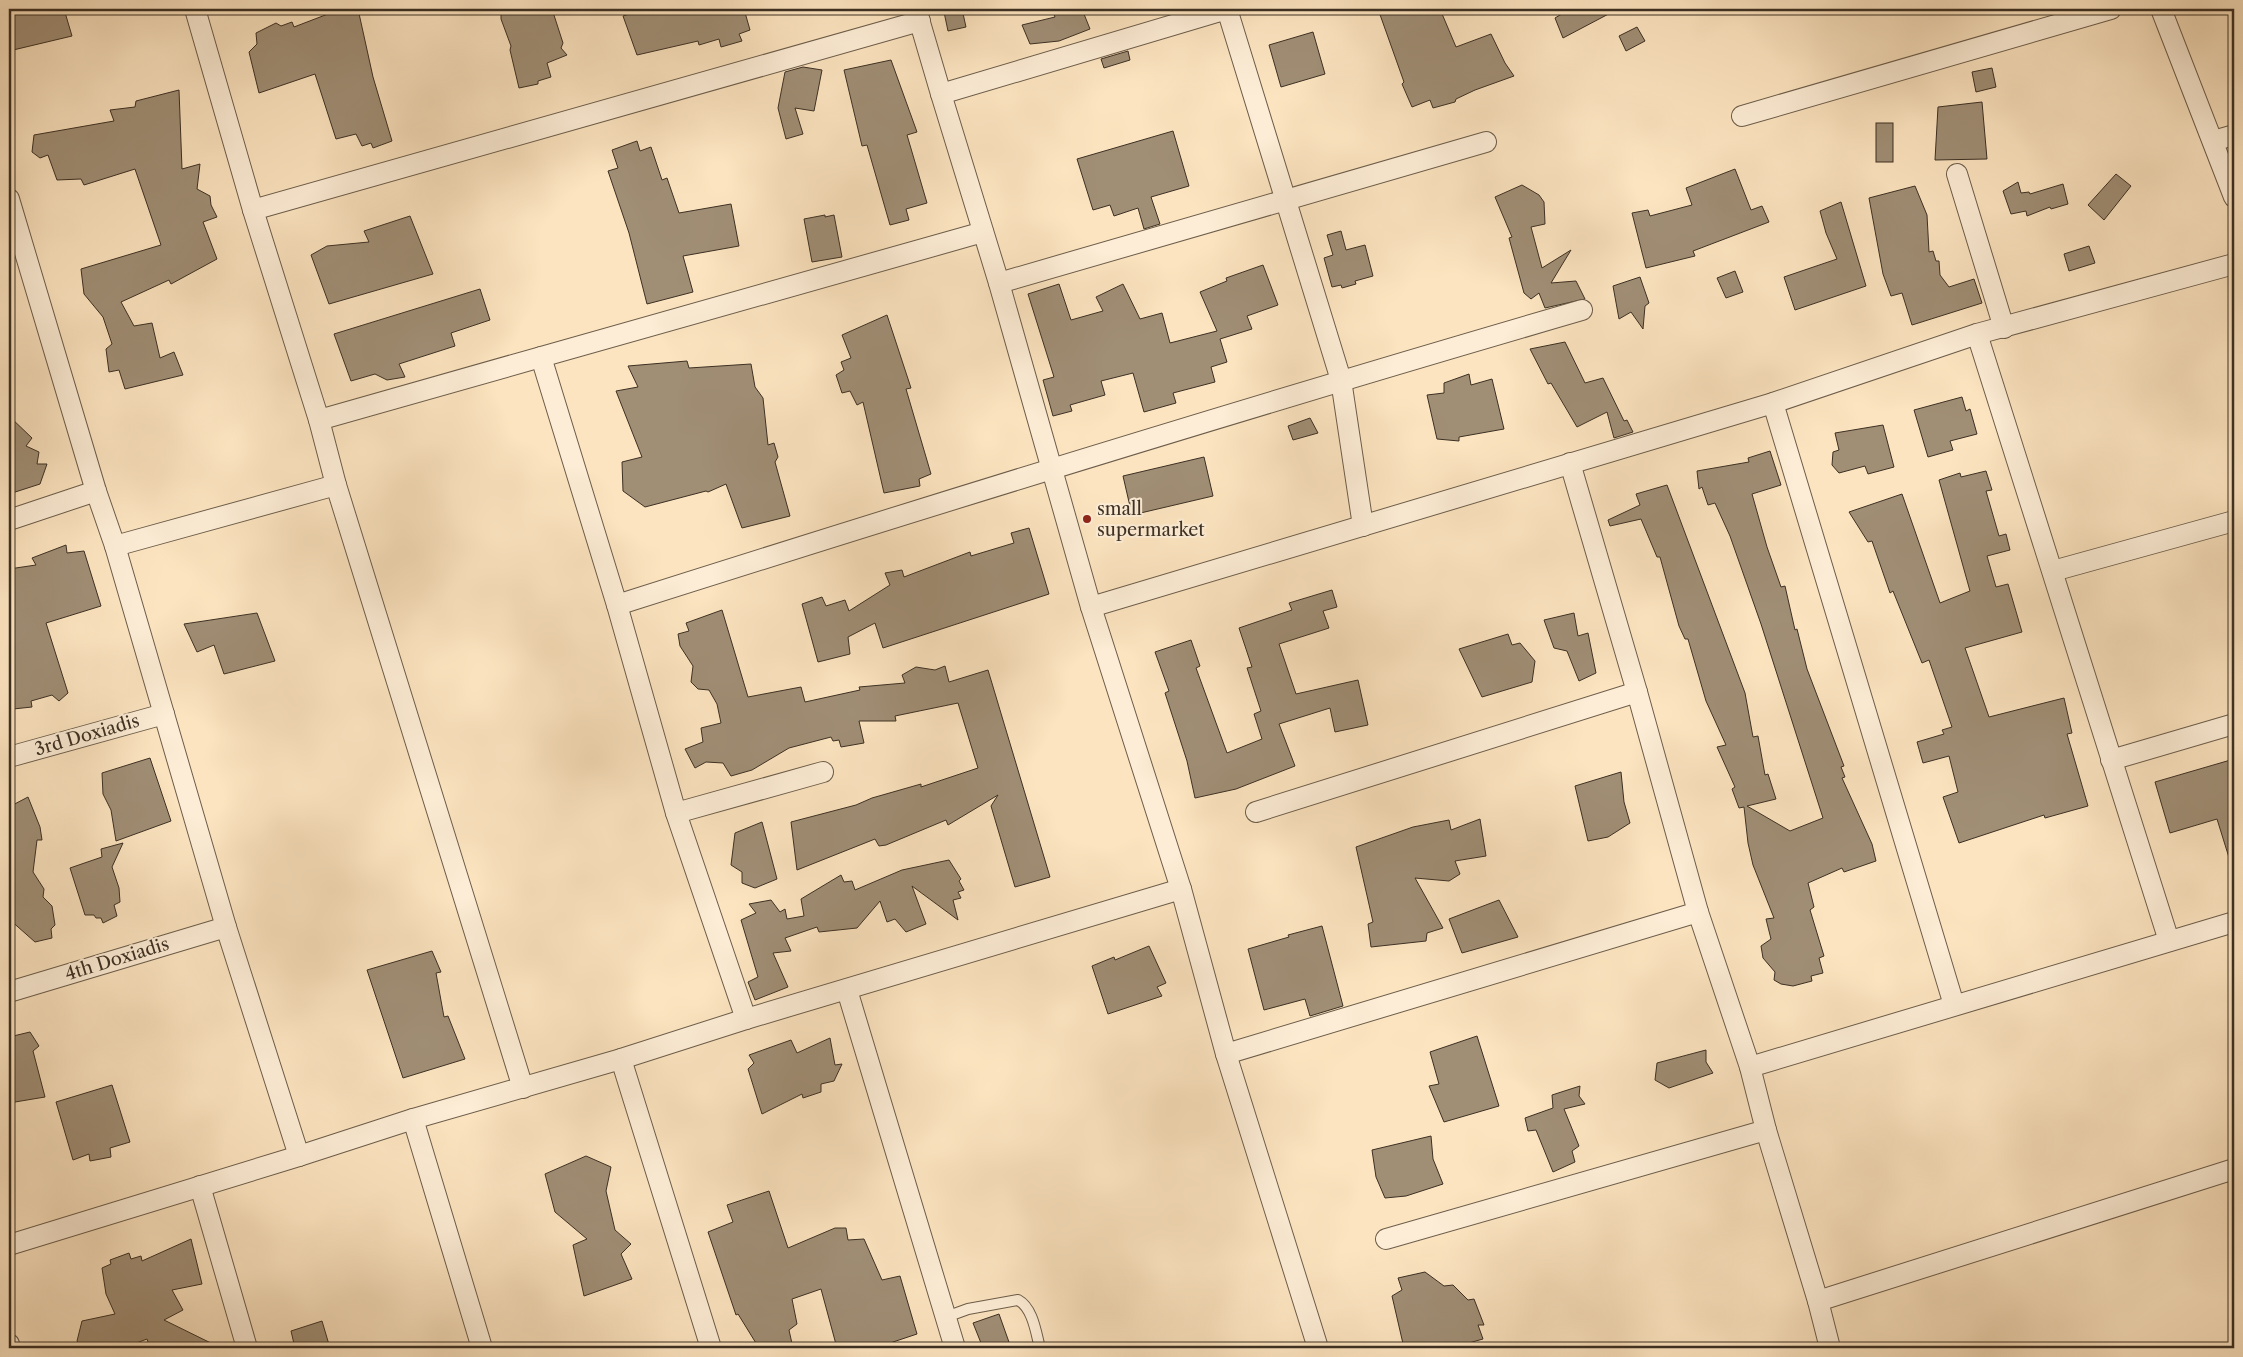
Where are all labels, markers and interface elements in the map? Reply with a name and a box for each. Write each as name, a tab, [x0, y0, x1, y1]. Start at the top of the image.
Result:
place label: small supermarket	[1097, 498, 1205, 541]
marker: small supermarket	[1081, 513, 1093, 525]
street label: 3rd Doxiadis	[32, 710, 142, 760]
street label: 4th Doxiadis	[62, 933, 172, 985]

